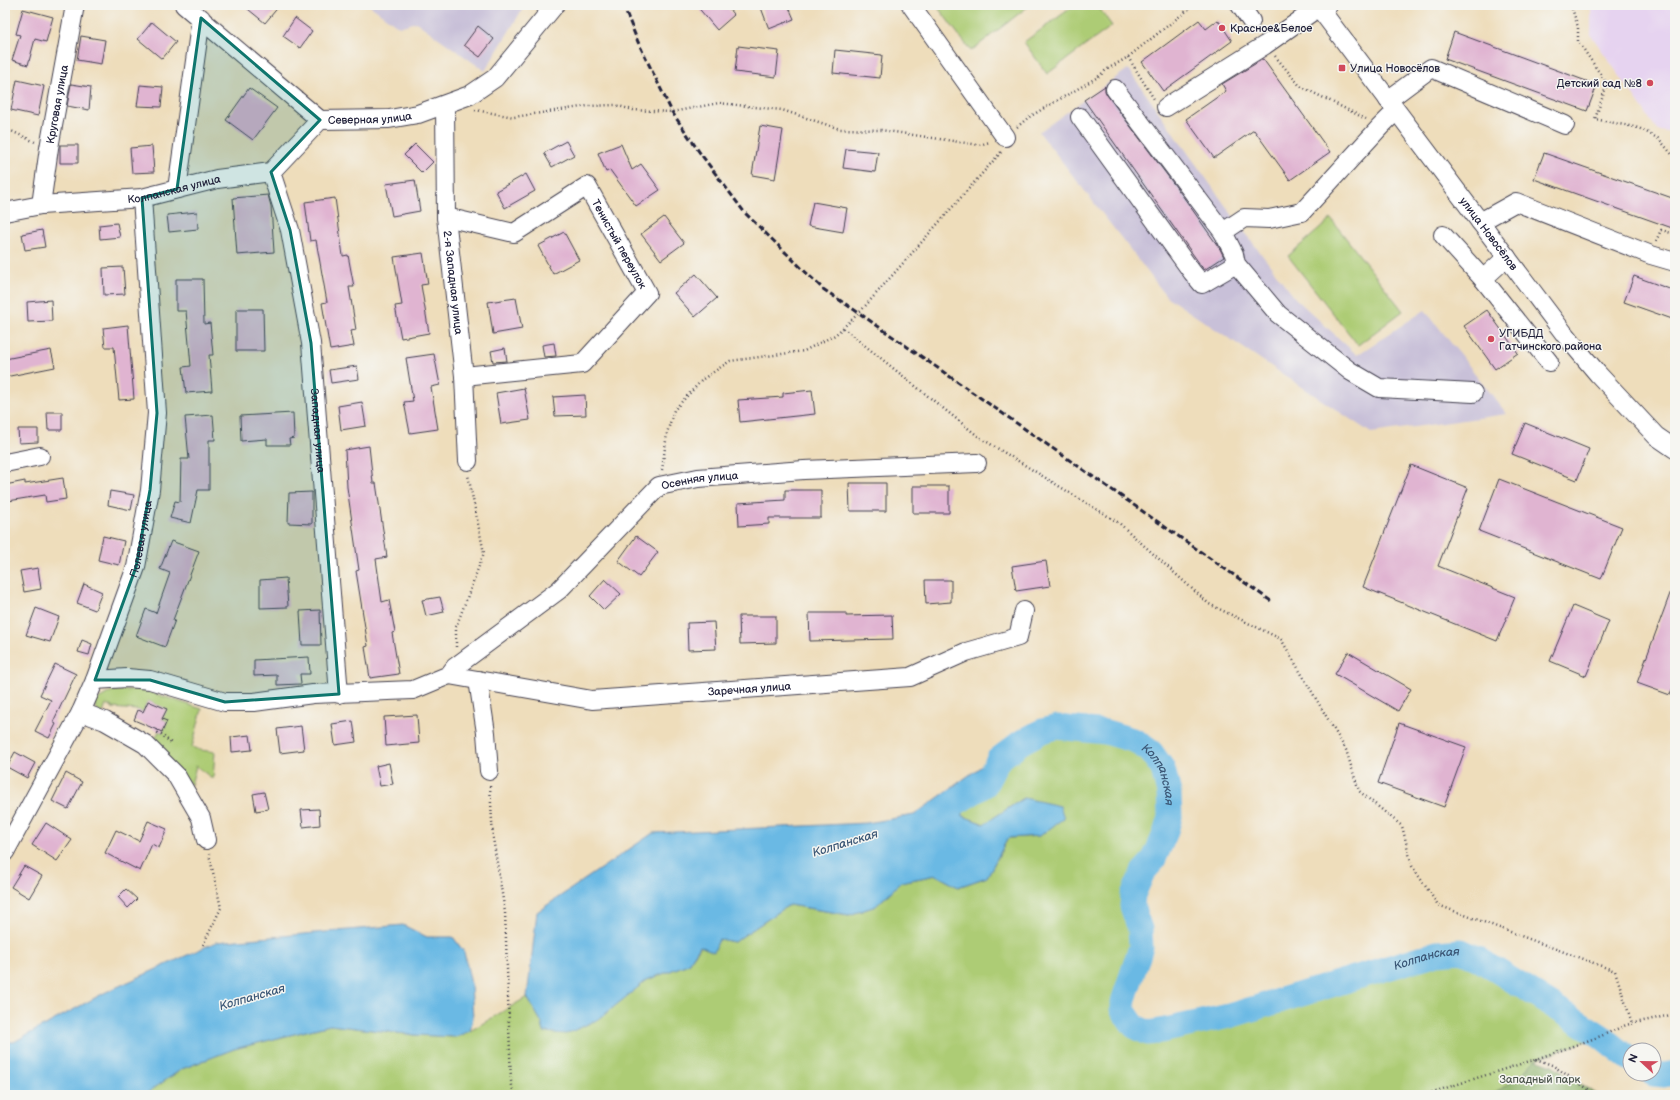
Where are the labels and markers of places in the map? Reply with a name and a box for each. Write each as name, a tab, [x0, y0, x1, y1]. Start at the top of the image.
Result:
place label: Красное&Белое	[1230, 22, 1312, 35]
marker: Красное&Белое	[1217, 23, 1227, 33]
place label: Улица Новосёлов	[1350, 62, 1440, 75]
marker: Улица Новосёлов	[1337, 63, 1347, 73]
place label: Детский сад №8	[1557, 77, 1642, 90]
marker: Детский сад №8	[1645, 78, 1655, 88]
place label: УГИБДД Гатчинского района	[1499, 327, 1602, 353]
marker: УГИБДД Гатчинского района	[1486, 334, 1496, 344]

